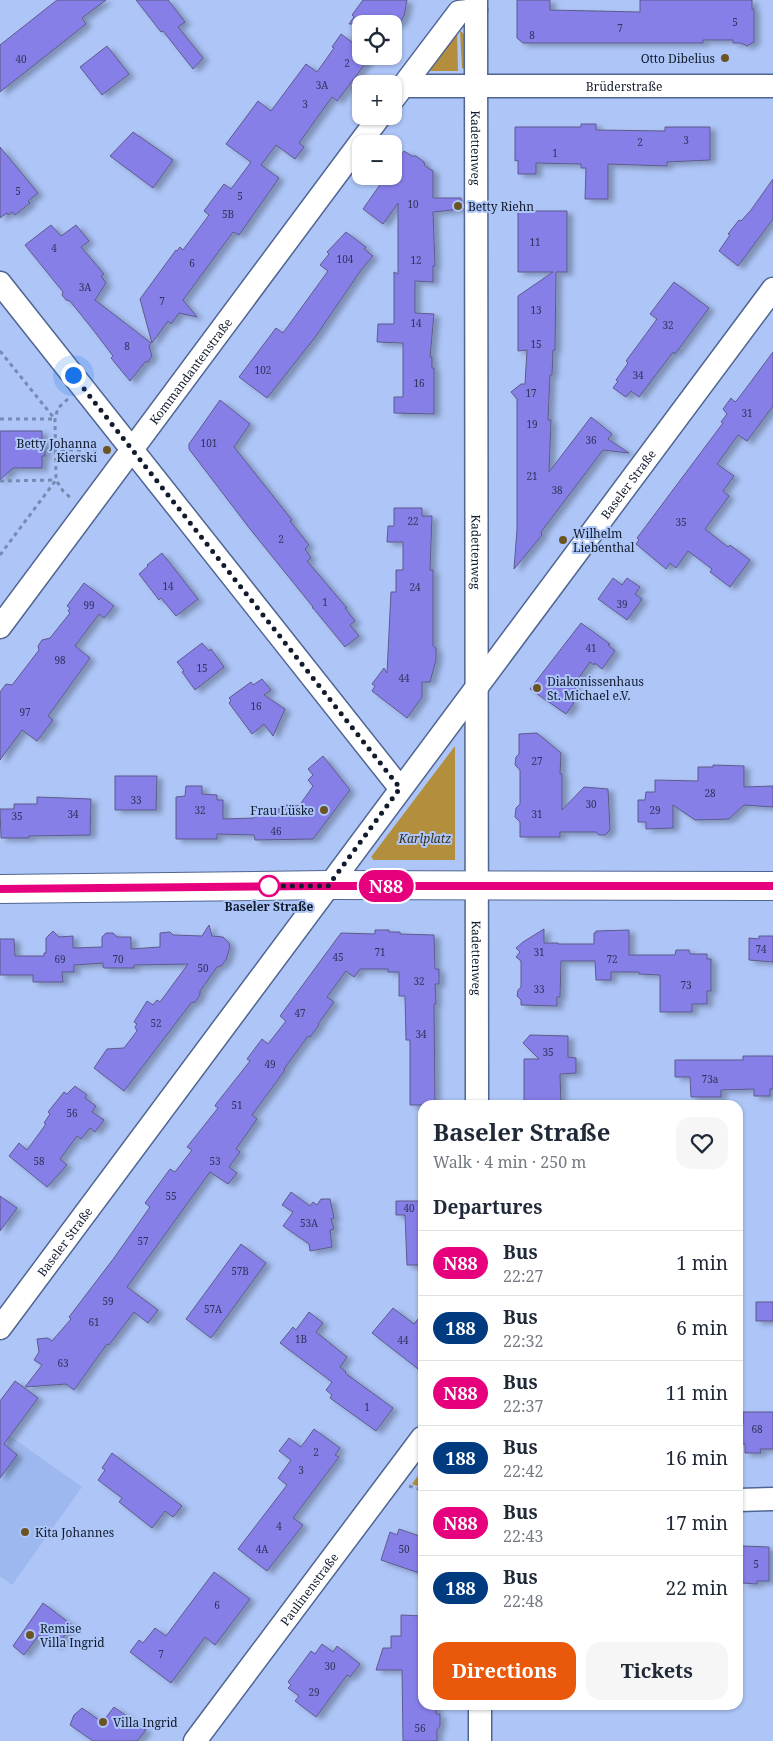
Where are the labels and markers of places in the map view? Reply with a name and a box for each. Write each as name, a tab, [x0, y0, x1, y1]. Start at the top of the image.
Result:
place label: Otto Dibelius	[641, 50, 715, 67]
marker: Otto Dibelius	[719, 52, 731, 64]
place label: Betty Riehn	[468, 198, 534, 215]
marker: Betty Riehn	[452, 200, 464, 212]
place label: Betty Johanna Kierski	[17, 435, 97, 466]
marker: Betty Johanna Kierski	[101, 444, 113, 456]
place label: Wilhelm Liebenthal	[573, 525, 635, 556]
marker: Wilhelm Liebenthal	[557, 534, 569, 546]
place label: Diakonissenhaus St. Michael e.V.	[547, 673, 644, 704]
marker: Diakonissenhaus St. Michael e.V.	[531, 682, 543, 694]
place label: Frau Lüske	[250, 802, 314, 819]
marker: Frau Lüske	[318, 804, 330, 816]
marker: Baseler Straße	[258, 875, 280, 897]
place label: Baseler Straße	[225, 898, 314, 915]
place label: Kita Johannes	[35, 1524, 114, 1541]
marker: Kita Johannes	[19, 1526, 31, 1538]
place label: Remise Villa Ingrid	[40, 1620, 105, 1651]
marker: Remise Villa Ingrid	[24, 1629, 36, 1641]
place label: Villa Ingrid	[113, 1714, 178, 1731]
marker: Villa Ingrid	[97, 1716, 109, 1728]

